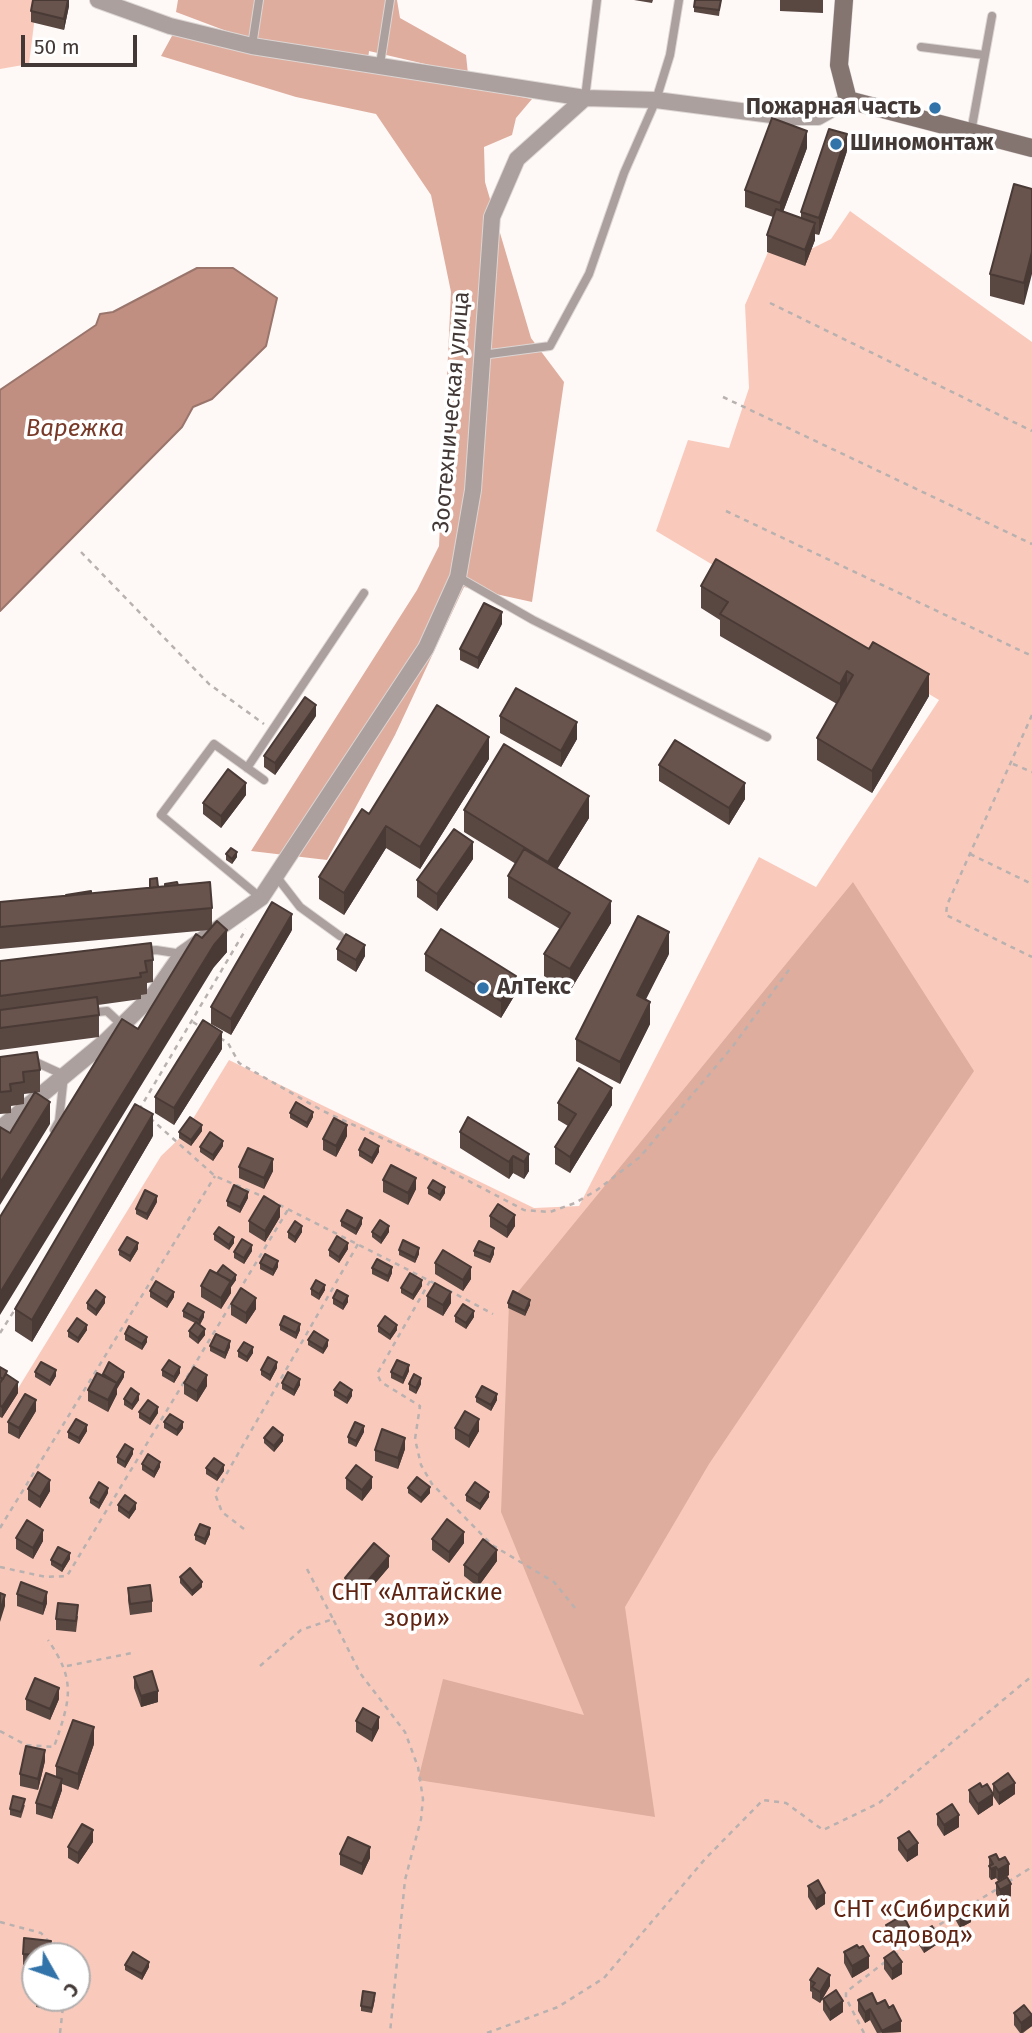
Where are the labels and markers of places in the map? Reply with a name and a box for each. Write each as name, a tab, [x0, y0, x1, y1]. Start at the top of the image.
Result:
place label: Пожарная часть	[746, 94, 921, 122]
marker: Пожарная часть	[927, 100, 943, 116]
place label: Шиномонтаж	[850, 130, 994, 158]
marker: Шиномонтаж	[828, 136, 844, 152]
place label: АлТекс	[497, 974, 571, 1002]
marker: АлТекс	[475, 980, 491, 996]

